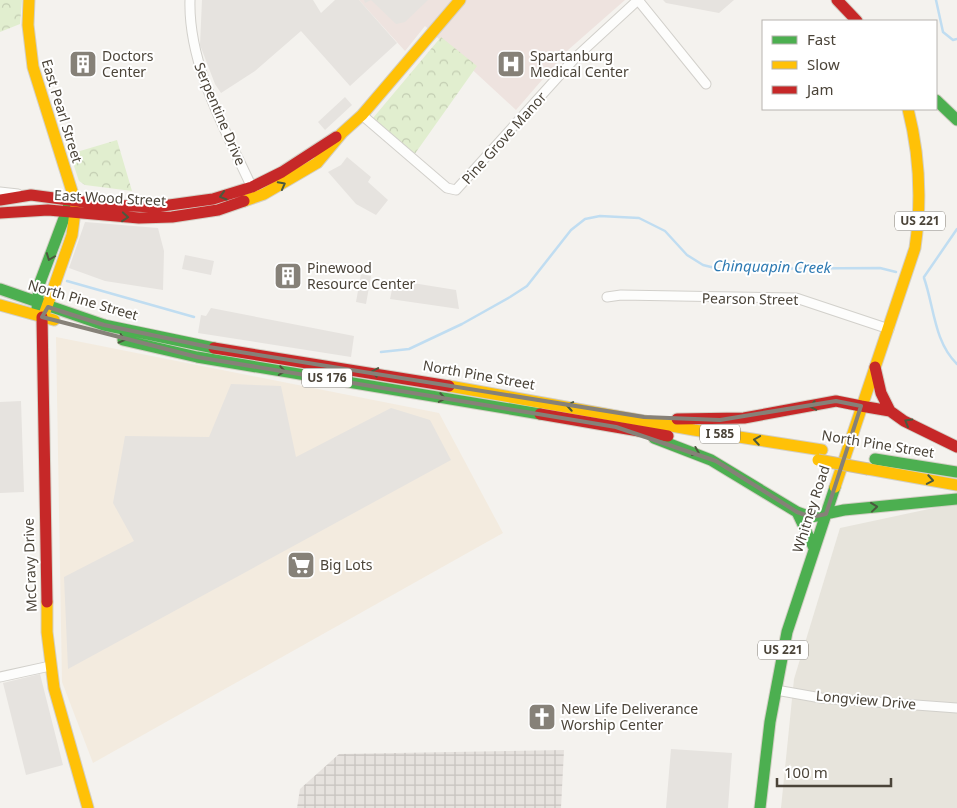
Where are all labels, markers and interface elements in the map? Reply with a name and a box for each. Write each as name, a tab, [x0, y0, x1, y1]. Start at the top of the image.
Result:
legend	[762, 20, 937, 110]
text: Fast	[807, 29, 836, 49]
place label: Doctors Center	[102, 46, 154, 81]
place label: Spartanburg Medical Center	[530, 46, 629, 81]
building icon: Doctors Center	[68, 49, 98, 79]
hospital icon: Spartanburg Medical Center	[496, 49, 526, 79]
text: Slow	[807, 54, 840, 74]
street label: East Pearl Street	[38, 57, 87, 165]
street label: Serpentine Drive	[190, 59, 251, 168]
text: Jam	[805, 79, 834, 99]
street label: Pine Grove Manor	[457, 87, 550, 188]
one-way arrow	[276, 181, 285, 191]
street label: East Wood Street	[54, 185, 166, 210]
one-way arrow	[219, 191, 227, 201]
one-way arrow	[121, 211, 129, 222]
road number: US 221	[895, 212, 945, 230]
one-way arrow	[46, 252, 56, 261]
water label: Chinquapin Creek	[713, 255, 832, 277]
place label: Pinewood Resource Center	[307, 258, 416, 293]
building icon: Pinewood Resource Center	[273, 261, 303, 291]
street label: North Pine Street	[26, 275, 140, 324]
street label: Pearson Street	[702, 288, 798, 309]
one-way arrow	[118, 333, 127, 344]
street label: North Pine Street	[421, 355, 537, 394]
one-way arrow	[277, 365, 286, 375]
road number: US 176	[302, 368, 352, 388]
one-way arrow	[371, 368, 379, 378]
one-way arrow	[438, 392, 446, 402]
one-way arrow	[809, 400, 818, 411]
one-way arrow	[565, 402, 574, 412]
one-way arrow	[904, 418, 913, 428]
road number: I 585	[700, 424, 740, 444]
street label: North Pine Street	[820, 425, 936, 462]
one-way arrow	[753, 435, 761, 446]
one-way arrow	[691, 446, 700, 456]
street label: Whitney Road	[787, 463, 834, 555]
one-way arrow	[925, 474, 934, 484]
one-way arrow	[870, 502, 878, 513]
street label: McCravy Drive	[18, 518, 41, 612]
supermarket icon: Big Lots	[286, 550, 316, 580]
place label: Big Lots	[320, 555, 373, 574]
road number: US 221	[758, 640, 808, 660]
street label: Longview Drive	[815, 686, 917, 713]
place label: New Life Deliverance Worship Center	[561, 699, 698, 734]
church icon: New Life Deliverance Worship Center	[527, 702, 557, 732]
scale bar	[777, 756, 891, 788]
text: 100 m	[784, 762, 828, 782]

